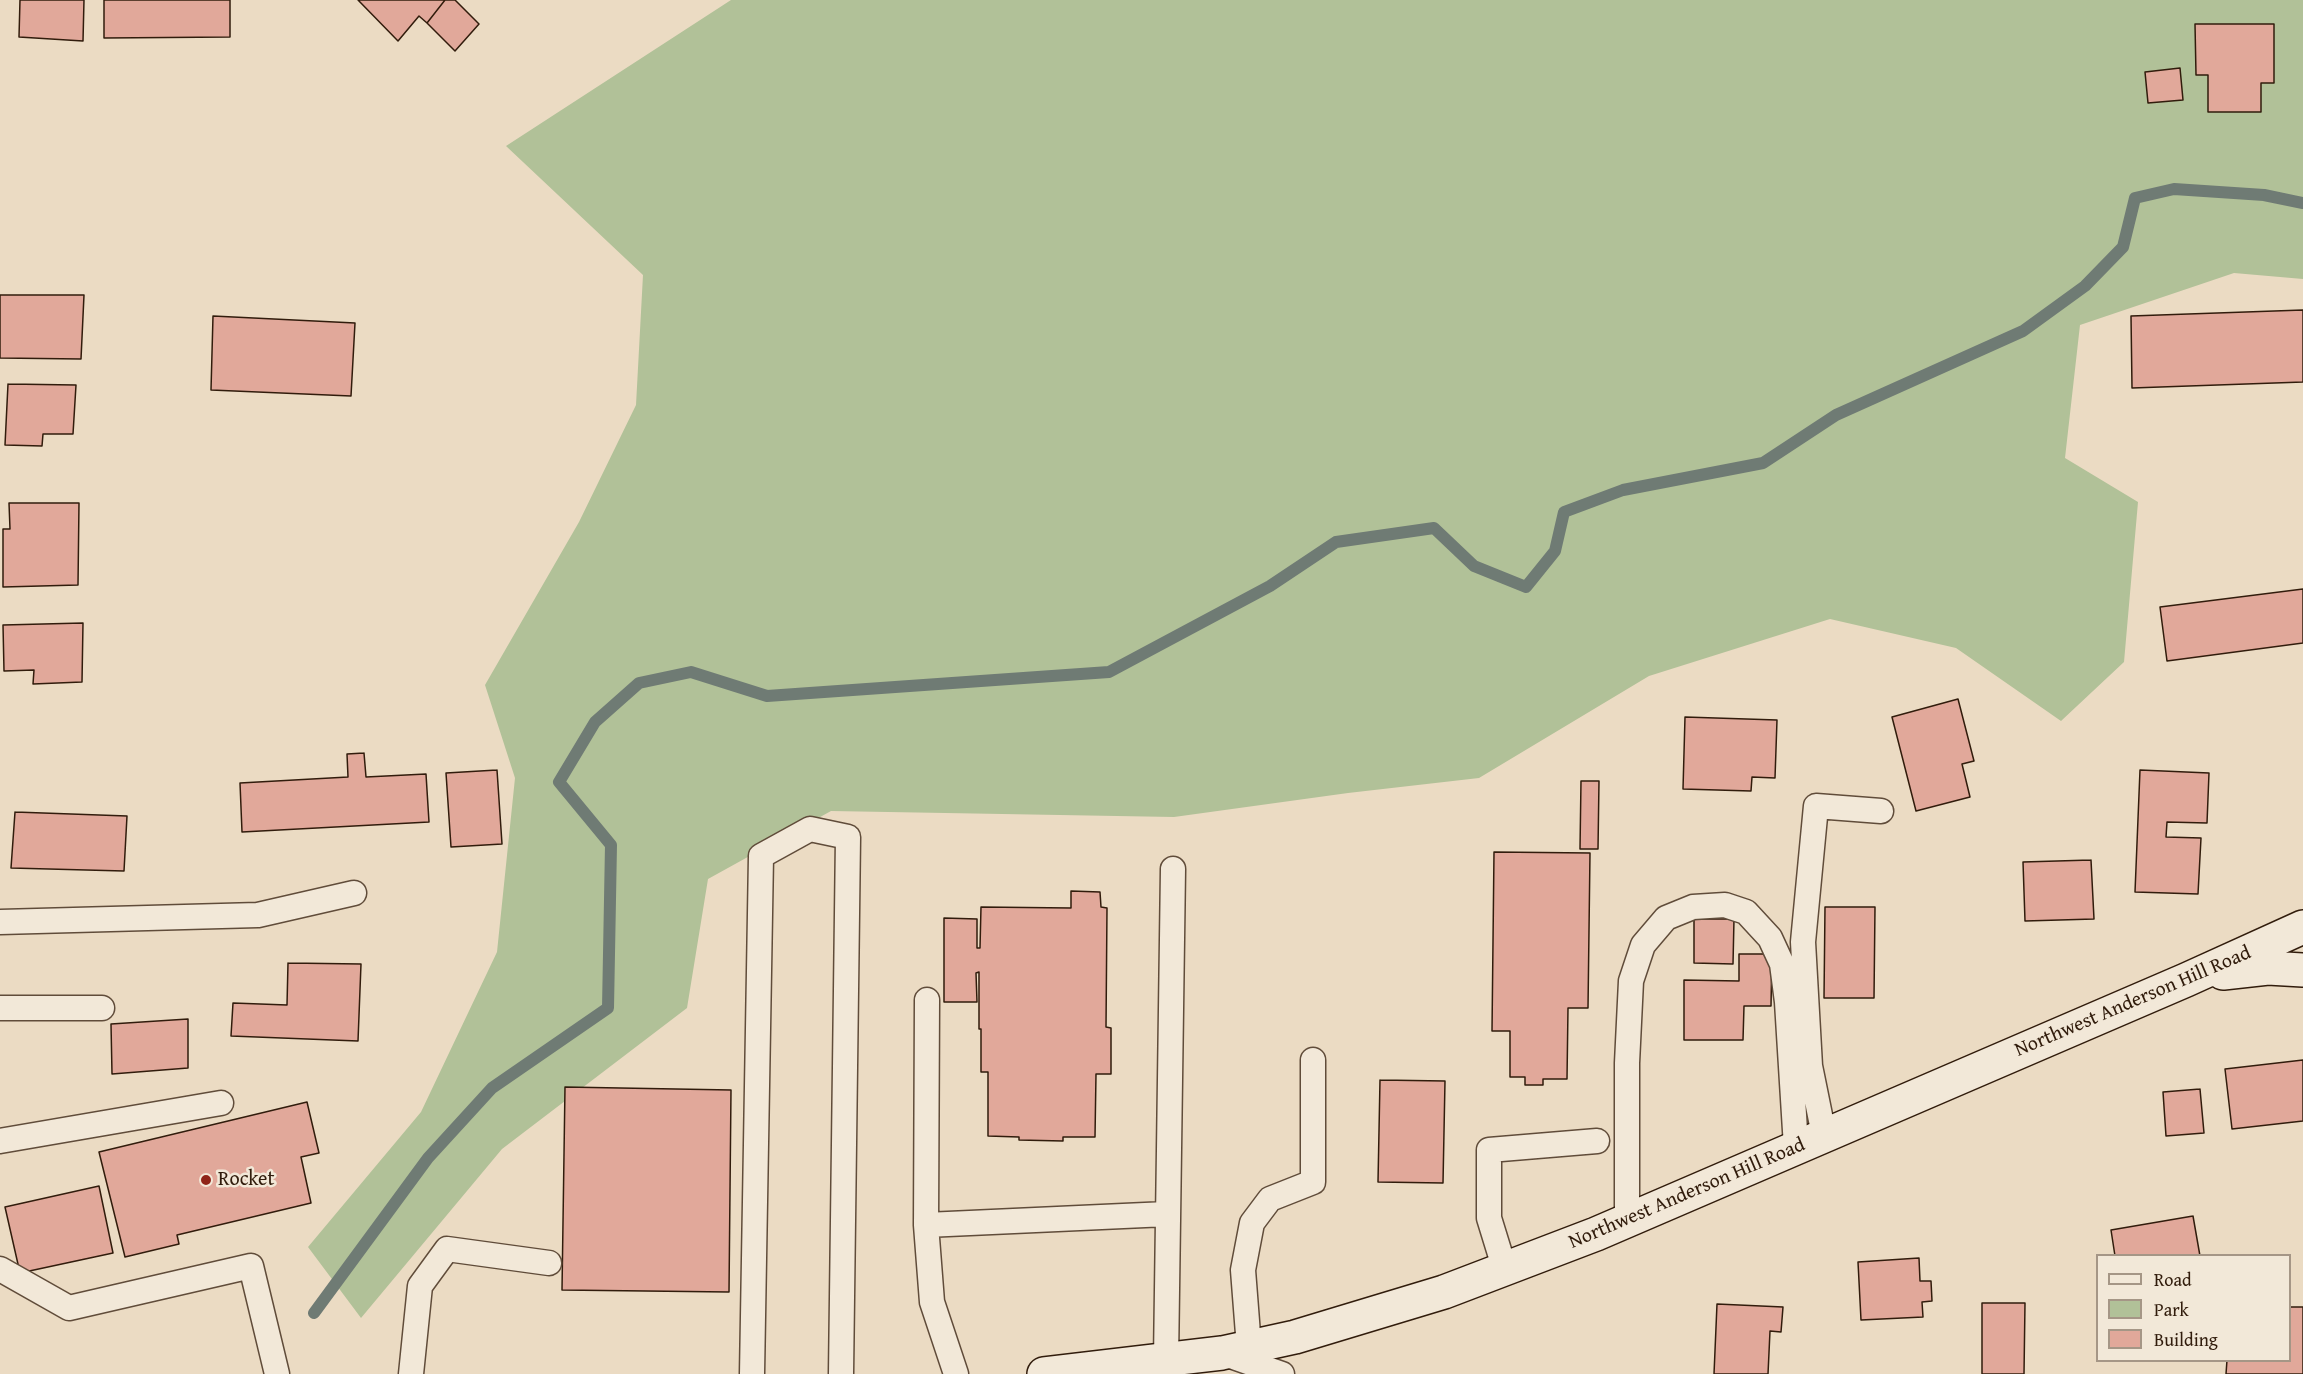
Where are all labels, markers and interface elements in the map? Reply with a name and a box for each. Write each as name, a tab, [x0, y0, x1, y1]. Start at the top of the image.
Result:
street label: Northwest Anderson Hill Road	[2011, 941, 2255, 1063]
street label: Northwest Anderson Hill Road	[1565, 1133, 1809, 1255]
place label: Rocket	[218, 1168, 274, 1192]
marker: Rocket	[199, 1173, 213, 1187]
legend	[2096, 1254, 2291, 1362]
text: Road	[2154, 1266, 2192, 1293]
text: Park	[2154, 1296, 2189, 1323]
text: Building	[2154, 1326, 2218, 1353]

